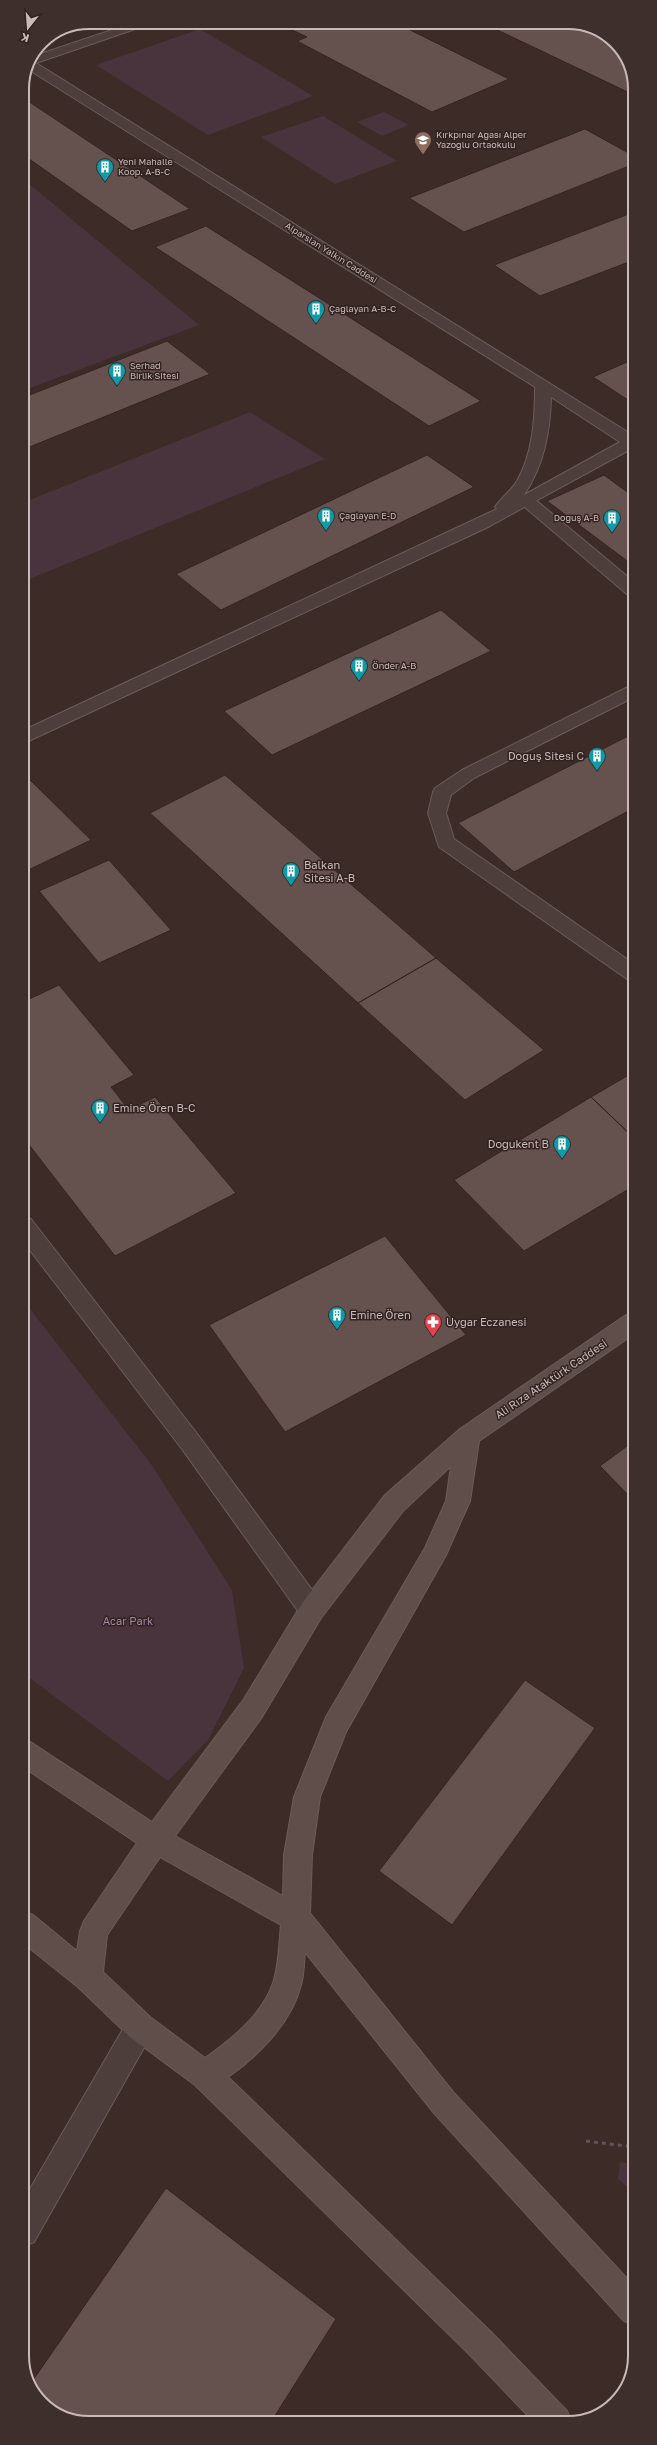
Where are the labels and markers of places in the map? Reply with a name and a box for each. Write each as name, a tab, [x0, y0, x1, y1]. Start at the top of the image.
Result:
place label: Kırkpınar Ağası Alper Yazoğlu Ortaokulu	[436, 129, 527, 150]
school or university icon: Kırkpınar Ağası Alper Yazoğlu Ortaokulu	[413, 130, 433, 155]
place label: Yeni Mahalle Koop. A-B-C	[118, 156, 173, 177]
building icon: Yeni Mahalle Koop. A-B-C	[95, 157, 115, 182]
building icon: Çağlayan A-B-C	[306, 299, 326, 324]
place label: Çağlayan A-B-C	[329, 303, 396, 314]
place label: Serhad Birlik Sitesi	[130, 360, 179, 381]
building icon: Serhad Birlik Sitesi	[107, 361, 127, 386]
building icon: Çağlayan E-D	[316, 506, 336, 531]
building icon: Doğuş A-B	[602, 508, 622, 533]
place label: Çağlayan E-D	[339, 510, 396, 521]
place label: Doğuş A-B	[554, 512, 599, 523]
building icon: Önder A-B	[349, 656, 369, 681]
place label: Önder A-B	[372, 660, 416, 671]
building icon: Doğuş Sitesi C	[587, 746, 607, 771]
place label: Doğuş Sitesi C	[508, 749, 584, 762]
place label: Balkan Sitesi A-B	[304, 858, 355, 884]
building icon: Balkan Sitesi A-B	[281, 861, 301, 886]
building icon: Emine Ören B-C	[90, 1098, 110, 1123]
place label: Emine Ören B-C	[113, 1101, 196, 1114]
building icon: Doğukent B	[552, 1134, 572, 1159]
place label: Doğukent B	[488, 1137, 549, 1150]
building icon: Emine Ören	[327, 1305, 347, 1330]
place label: Emine Ören	[350, 1308, 411, 1321]
pharmacy icon: Uygar Eczanesi	[423, 1312, 443, 1337]
place label: Uygar Eczanesi	[446, 1315, 526, 1328]

